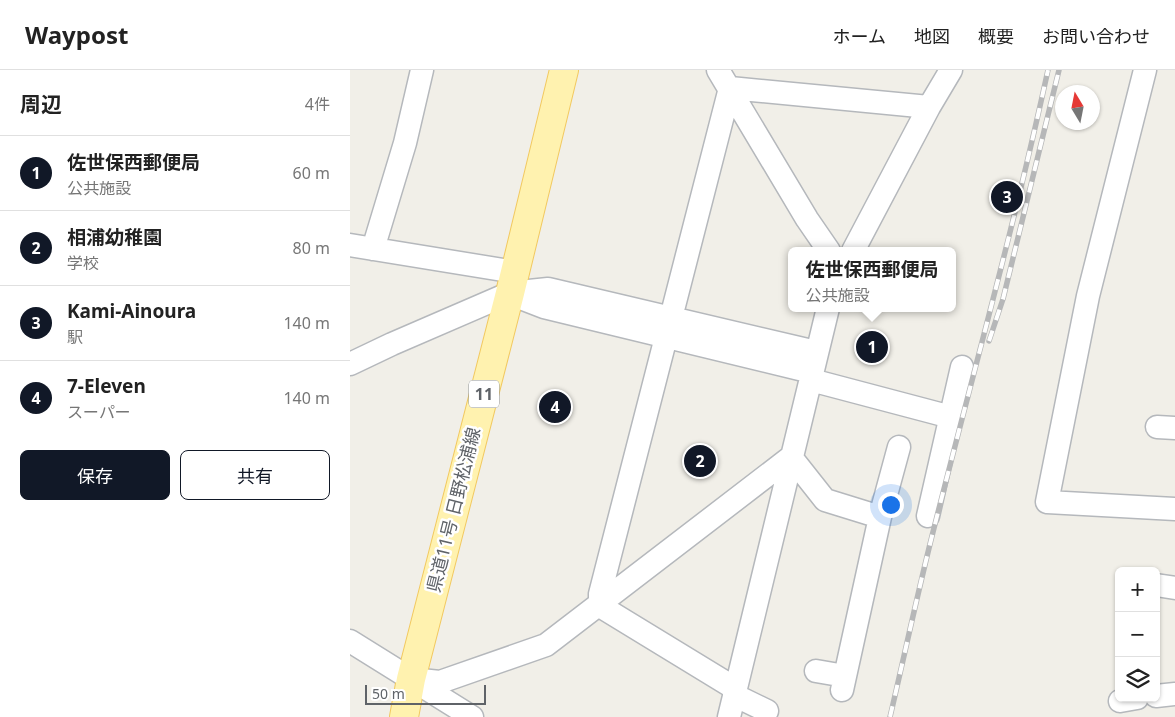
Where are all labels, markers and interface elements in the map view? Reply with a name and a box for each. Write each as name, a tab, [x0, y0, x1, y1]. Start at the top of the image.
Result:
text: Waypost	[25, 18, 128, 51]
text: ホーム	[833, 24, 886, 48]
text: 地図	[914, 24, 950, 48]
text: 概要	[978, 24, 1014, 48]
text: お問い合わせ	[1042, 24, 1150, 48]
north arrow	[1055, 85, 1100, 130]
text: 周辺	[20, 90, 62, 118]
text: 4件	[305, 93, 330, 115]
text: 佐世保西郵便局	[67, 149, 200, 175]
text: 1	[31, 162, 41, 184]
text: 60 m	[293, 162, 330, 184]
text: 公共施設	[67, 177, 131, 199]
pin: 3	[991, 178, 1023, 216]
text: 相浦幼稚園	[67, 224, 162, 250]
text: 2	[31, 237, 41, 259]
text: 80 m	[293, 237, 330, 259]
popup	[788, 247, 956, 312]
text: 学校	[67, 252, 99, 274]
text: 佐世保西郵便局	[805, 256, 939, 282]
text: 公共施設	[805, 284, 870, 306]
text: Kami-Ainoura	[67, 298, 196, 324]
text: 3	[31, 312, 41, 334]
text: 140 m	[283, 312, 330, 334]
text: 駅	[67, 326, 83, 348]
pin: 1	[856, 328, 888, 366]
text: 7-Eleven	[67, 373, 146, 399]
road number: 11	[469, 380, 499, 408]
text: 4	[31, 387, 41, 409]
text: 140 m	[283, 387, 330, 409]
pin: 4	[539, 388, 571, 426]
text: スーパー	[67, 401, 131, 423]
street label: 県道11号 日野松浦線	[421, 425, 485, 595]
pin: 2	[684, 442, 716, 480]
button: 保存	[20, 450, 170, 500]
button: 共有	[180, 450, 330, 500]
your location	[878, 492, 904, 518]
map controls	[1115, 567, 1160, 702]
button: +	[1115, 567, 1160, 612]
button: −	[1115, 612, 1160, 657]
button: layers	[1115, 657, 1160, 702]
scale bar	[365, 682, 486, 705]
text: 50 m	[372, 684, 405, 703]

